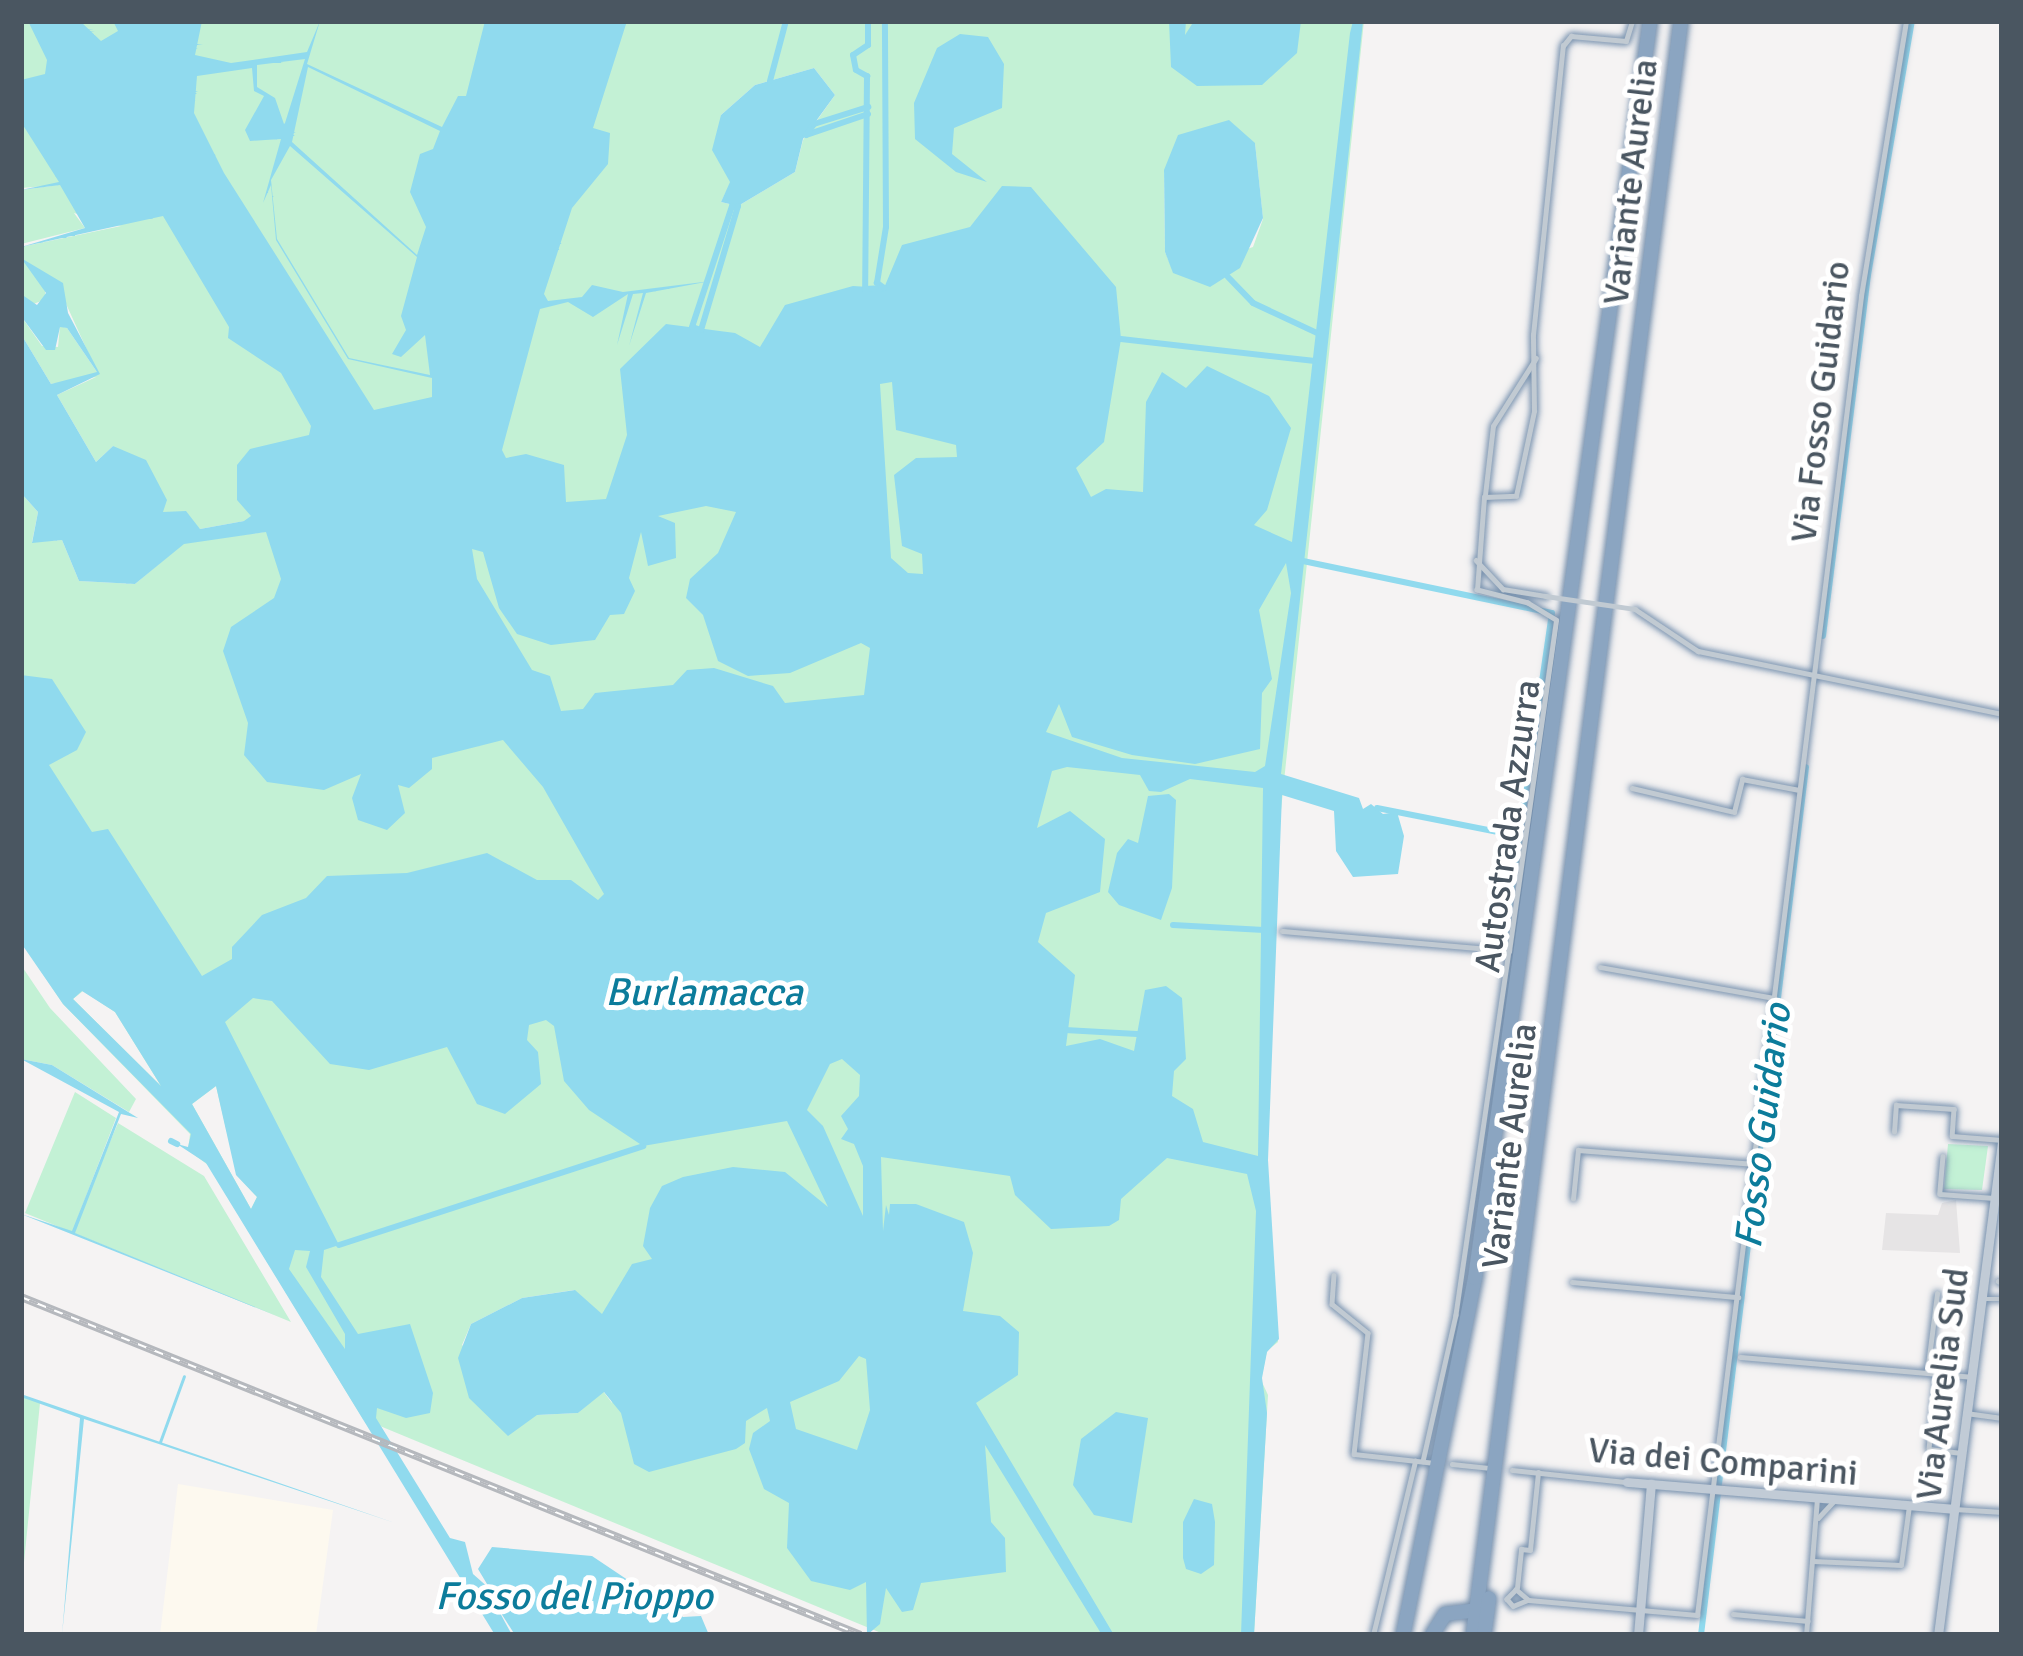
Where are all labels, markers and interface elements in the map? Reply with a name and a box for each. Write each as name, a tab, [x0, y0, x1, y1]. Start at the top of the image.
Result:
street label: Variante Aurelia	[1594, 57, 1668, 307]
street label: Via Fosso Guidario	[1782, 259, 1860, 545]
street label: Autostrada Azzurra	[1466, 677, 1550, 975]
water label: Burlamacca	[605, 969, 803, 1015]
water label: Fosso Guidario	[1725, 1001, 1801, 1251]
street label: Variante Aurelia	[1473, 1021, 1547, 1271]
street label: Via Aurelia Sud	[1907, 1265, 1979, 1503]
street label: Via dei Comparini	[1586, 1429, 1860, 1495]
water label: Fosso del Pioppo	[435, 1573, 713, 1619]

